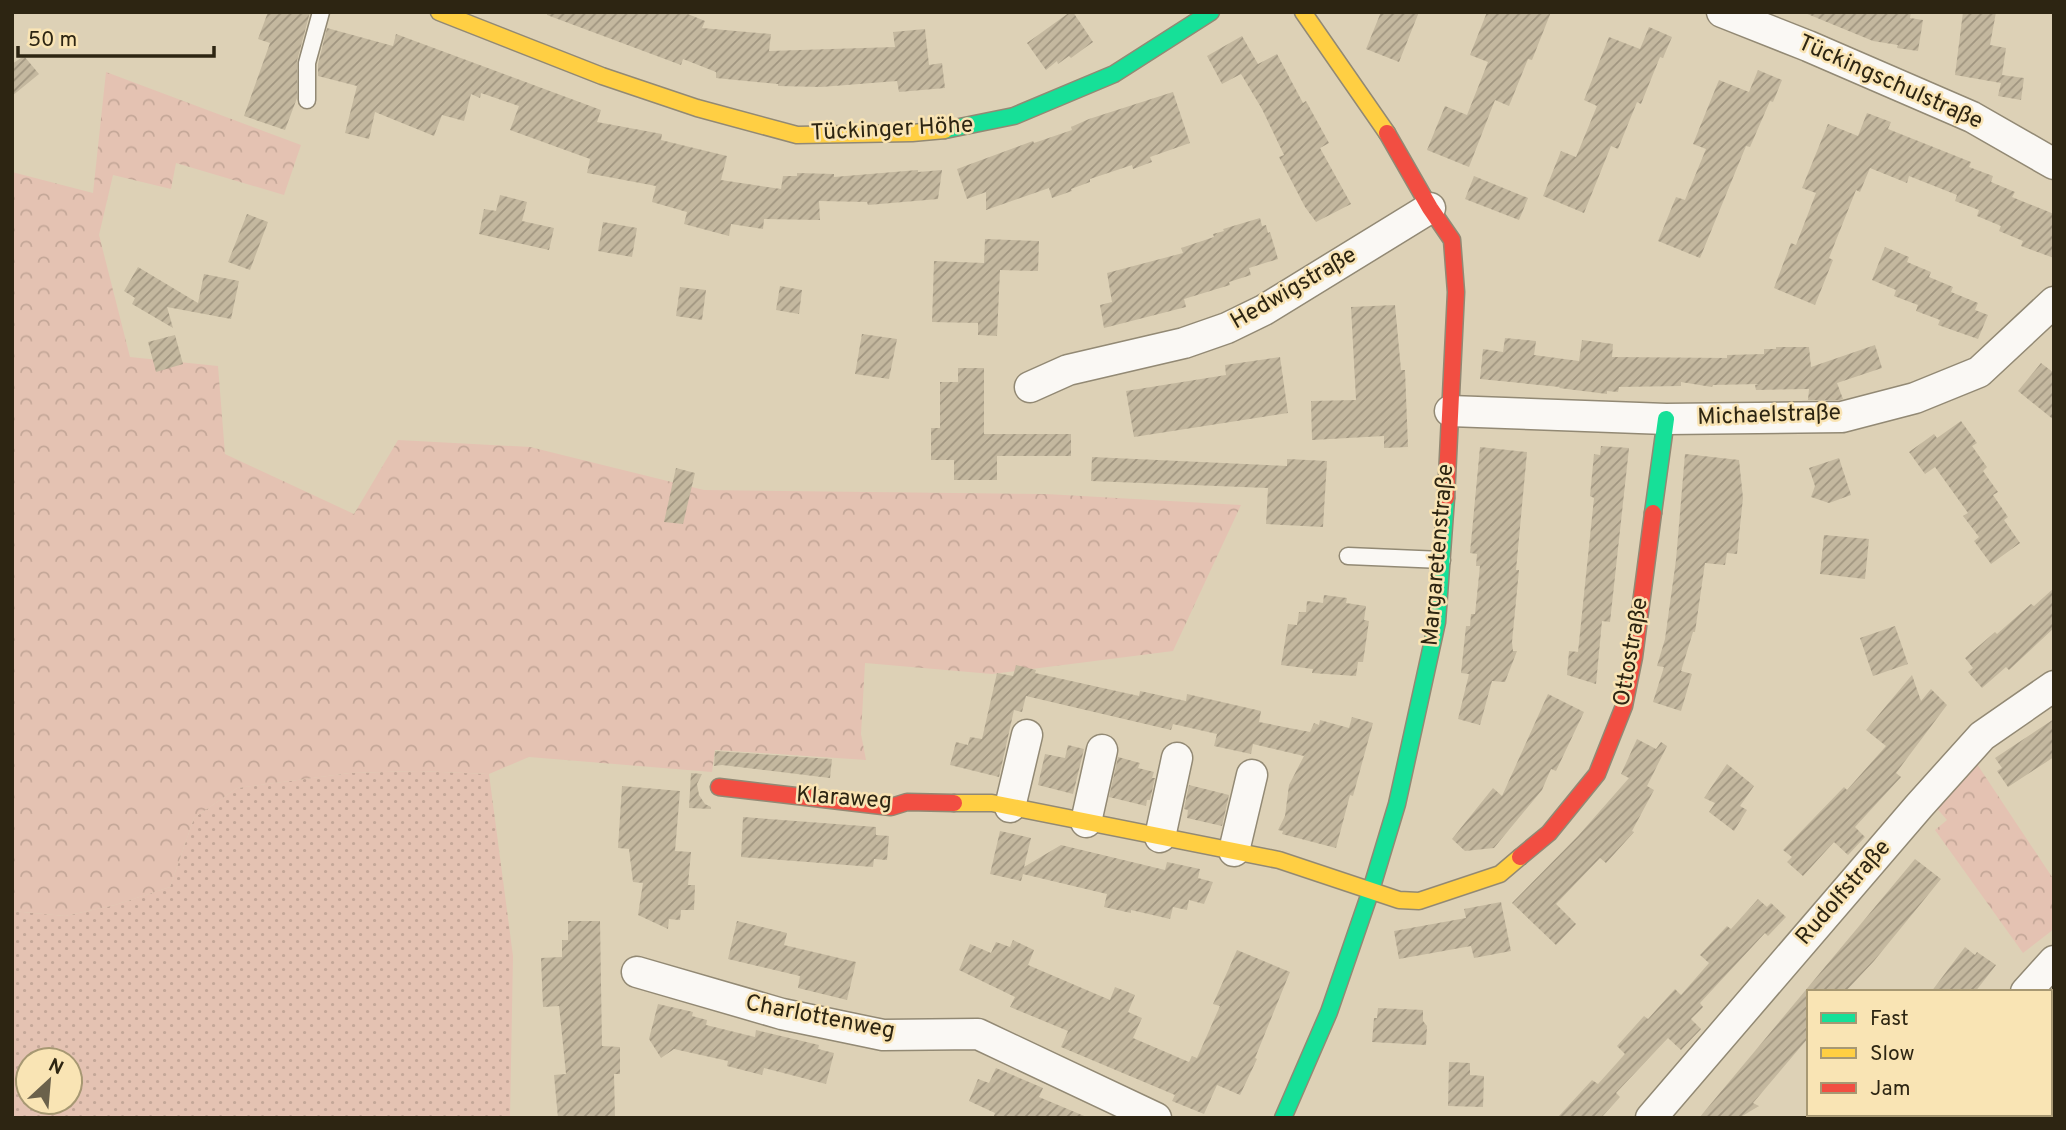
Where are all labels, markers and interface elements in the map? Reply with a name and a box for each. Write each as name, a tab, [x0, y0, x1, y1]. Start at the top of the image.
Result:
scale bar	[18, 14, 214, 58]
text: 50 m	[28, 27, 77, 54]
street label: Tückingschulstraße	[1793, 29, 1987, 137]
street label: Tückinger Höhe	[810, 111, 974, 149]
street label: Hedwigstraße	[1226, 241, 1362, 337]
street label: Michaelstraße	[1697, 399, 1841, 433]
street label: Margaretenstraße	[1417, 463, 1461, 647]
street label: Ottostraße	[1608, 595, 1656, 709]
street label: Klaraweg	[795, 781, 893, 817]
street label: Rudolfstraße	[1790, 834, 1898, 952]
street label: Charlottenweg	[743, 989, 897, 1047]
legend	[1807, 990, 2052, 1116]
text: Fast	[1870, 1006, 1909, 1033]
text: Slow	[1870, 1041, 1915, 1068]
north arrow	[14, 1046, 84, 1116]
text: N	[44, 1054, 67, 1081]
text: Jam	[1870, 1076, 1911, 1103]

